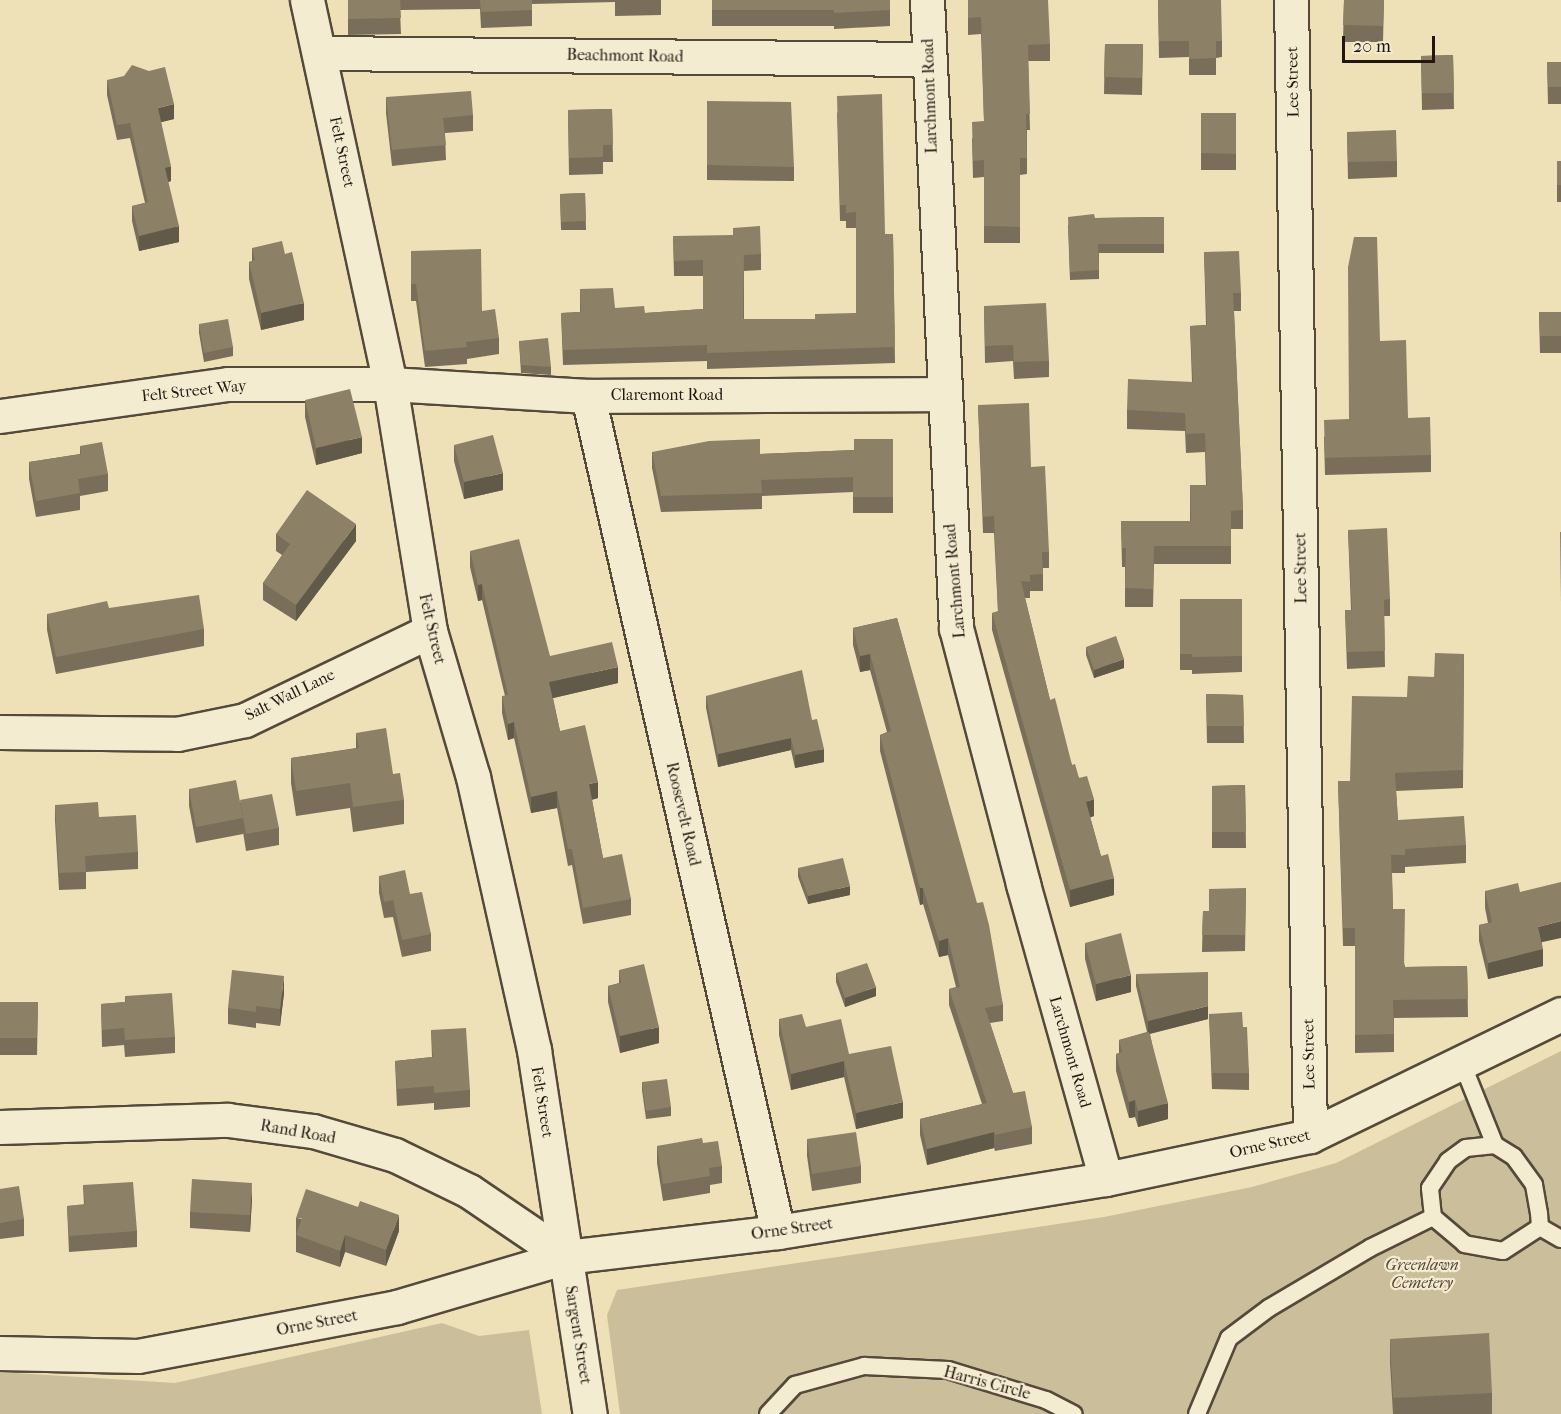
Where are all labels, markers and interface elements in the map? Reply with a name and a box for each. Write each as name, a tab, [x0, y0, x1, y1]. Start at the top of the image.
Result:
scale bar	[1345, 24, 1438, 62]
text: 20 m	[1353, 36, 1391, 57]
street label: Larchmont Road	[918, 38, 942, 154]
street label: Beachmont Road	[566, 45, 684, 67]
street label: Lee Street	[1283, 46, 1303, 118]
street label: Felt Street	[325, 115, 359, 189]
street label: Felt Street Way	[140, 376, 248, 406]
street label: Claremont Road	[611, 385, 723, 405]
street label: Larchmont Road	[940, 523, 970, 639]
street label: Lee Street	[1291, 532, 1311, 604]
street label: Felt Street	[415, 592, 449, 666]
street label: Salt Wall Lane	[242, 665, 338, 725]
street label: Roosevelt Road	[662, 760, 704, 868]
street label: Larchmont Road	[1045, 994, 1095, 1110]
street label: Lee Street	[1299, 1018, 1319, 1090]
street label: Felt Street	[527, 1065, 557, 1139]
street label: Rand Road	[259, 1116, 337, 1148]
street label: Orne Street	[1228, 1125, 1312, 1163]
street label: Orne Street	[750, 1214, 834, 1244]
park label: Greenlawn Cemetery	[1385, 1255, 1459, 1293]
street label: Sargent Street	[561, 1284, 595, 1386]
street label: Orne Street	[275, 1306, 359, 1340]
street label: Harris Circle	[941, 1362, 1033, 1404]

